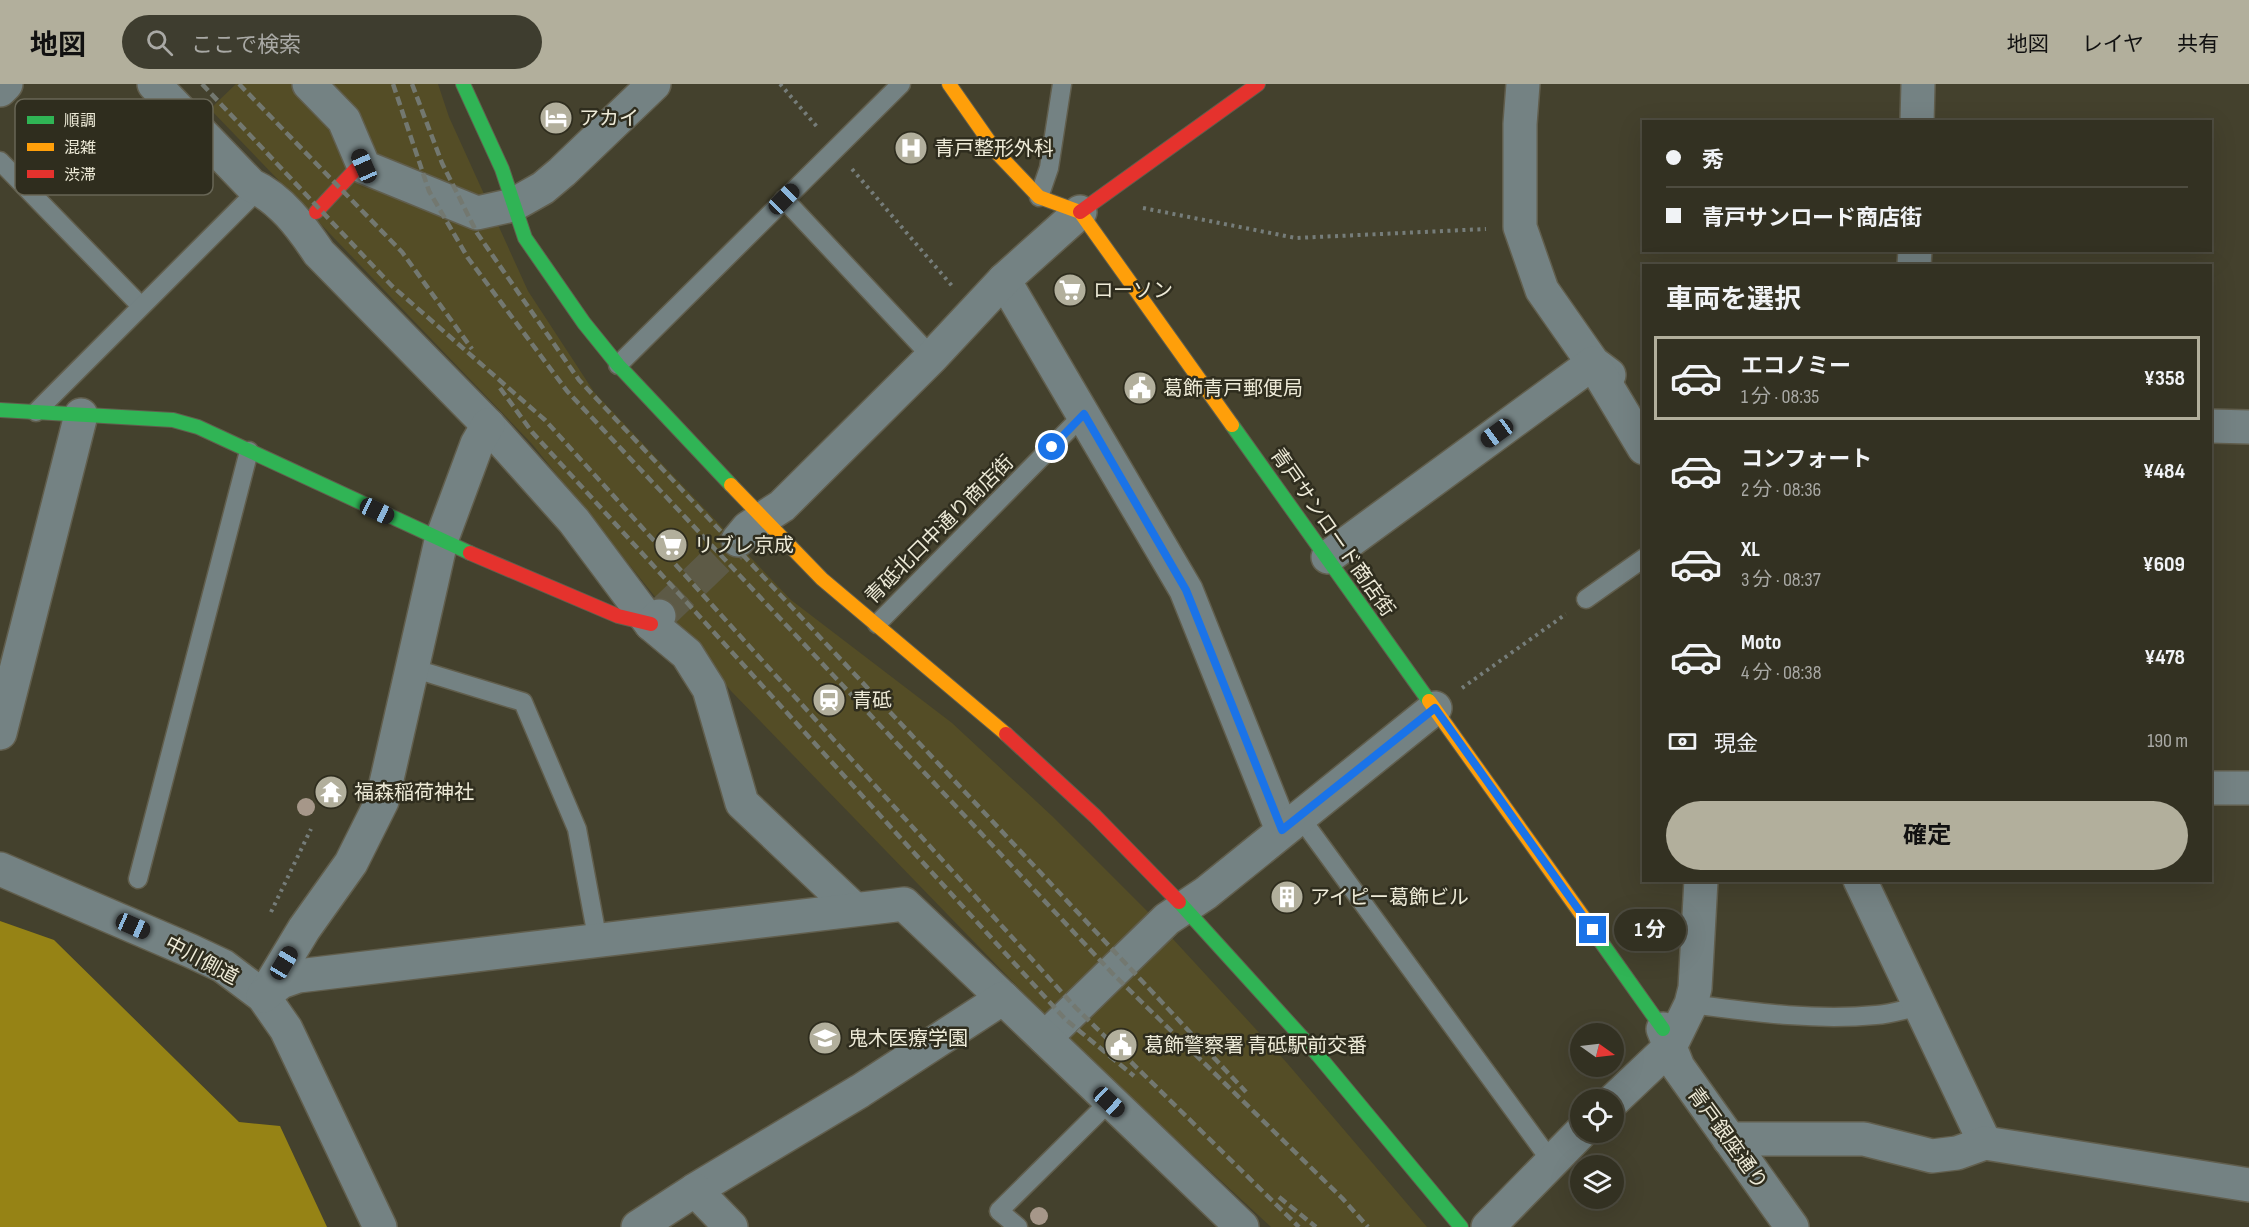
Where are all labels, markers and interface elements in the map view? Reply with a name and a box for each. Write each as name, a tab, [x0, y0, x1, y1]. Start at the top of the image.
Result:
search box	[122, 15, 542, 69]
icon: search	[143, 26, 176, 59]
text: 地図	[30, 29, 86, 62]
text: ここで検索	[191, 32, 301, 59]
text: 地図	[2007, 32, 2049, 57]
text: レイヤ	[2082, 32, 2144, 57]
text: 共有	[2177, 32, 2219, 57]
legend	[15, 99, 213, 195]
hotel icon: アカイ	[538, 100, 574, 136]
place label: アカイ	[579, 107, 639, 131]
text: 順調	[64, 112, 96, 131]
hospital icon: 青戸整形外科	[893, 130, 929, 166]
place label: 青戸整形外科	[934, 137, 1054, 161]
text: 混雑	[64, 139, 96, 158]
car	[348, 146, 380, 186]
text: 秀	[1702, 147, 1724, 174]
text: 渋滞	[64, 166, 96, 185]
car	[765, 180, 803, 218]
text: 青戸サンロード商店街	[1702, 205, 1922, 232]
supermarket icon: ローソン	[1052, 272, 1088, 308]
place label: ローソン	[1093, 279, 1173, 303]
text: 車両を選択	[1666, 284, 1801, 316]
icon: car	[1669, 351, 1723, 405]
text: エコノミー	[1741, 353, 1851, 380]
text: ¥358	[2144, 365, 2185, 392]
public building icon: 葛飾青戸郵便局	[1122, 370, 1158, 406]
place label: 葛飾青戸郵便局	[1163, 377, 1303, 401]
text: 1 分 · 08:35	[1741, 385, 1819, 409]
car	[1477, 415, 1517, 451]
route start	[1038, 433, 1065, 460]
street label: 青戸サンロード商店街	[1265, 444, 1399, 621]
icon: car	[1669, 444, 1723, 498]
text: コンフォート	[1741, 446, 1872, 473]
street label: 青砥北口中通り商店街	[861, 451, 1019, 609]
text: ¥484	[2143, 458, 2185, 485]
text: 2 分 · 08:36	[1741, 478, 1821, 502]
car	[357, 495, 397, 527]
supermarket icon: リブレ京成	[653, 527, 689, 563]
place label: リブレ京成	[694, 534, 794, 558]
text: XL	[1741, 536, 1760, 563]
icon: car	[1669, 537, 1723, 591]
text: ¥609	[2142, 551, 2185, 578]
text: 3 分 · 08:37	[1741, 568, 1821, 592]
text: Moto	[1741, 629, 1781, 656]
icon: car	[1669, 630, 1723, 684]
text: ¥478	[2144, 644, 2185, 671]
text: 4 分 · 08:38	[1741, 661, 1821, 685]
station icon: 青砥	[811, 682, 847, 718]
place label: 青砥	[852, 689, 892, 713]
icon: cash	[1666, 725, 1699, 758]
text: 190 m	[2147, 729, 2188, 753]
text: 現金	[1714, 731, 1758, 758]
temple icon: 福森稲荷神社	[313, 774, 349, 810]
place label: 福森稲荷神社	[354, 781, 474, 805]
button: 確定	[1666, 801, 2188, 870]
building icon: アイピー葛飾ビル	[1269, 879, 1305, 915]
place label: アイピー葛飾ビル	[1310, 886, 1469, 910]
callout: 1 分	[1614, 909, 1686, 951]
car	[113, 910, 153, 942]
route end	[1579, 916, 1606, 943]
text: 1 分	[1635, 918, 1665, 942]
street label: 中川側道	[161, 932, 242, 990]
car	[267, 943, 301, 983]
school or university icon: 鬼木医療学園	[807, 1020, 843, 1056]
north arrow	[1570, 1023, 1624, 1077]
map controls	[1570, 1023, 1624, 1209]
place label: 鬼木医療学園	[848, 1027, 968, 1051]
public building icon: 葛飾警察署 青砥駅前交番	[1103, 1027, 1139, 1063]
place label: 葛飾警察署 青砥駅前交番	[1144, 1034, 1367, 1058]
car	[1090, 1083, 1128, 1121]
street label: 青戸銀座通り	[1682, 1083, 1772, 1194]
button: locate	[1570, 1089, 1624, 1143]
button: layers	[1570, 1155, 1624, 1209]

